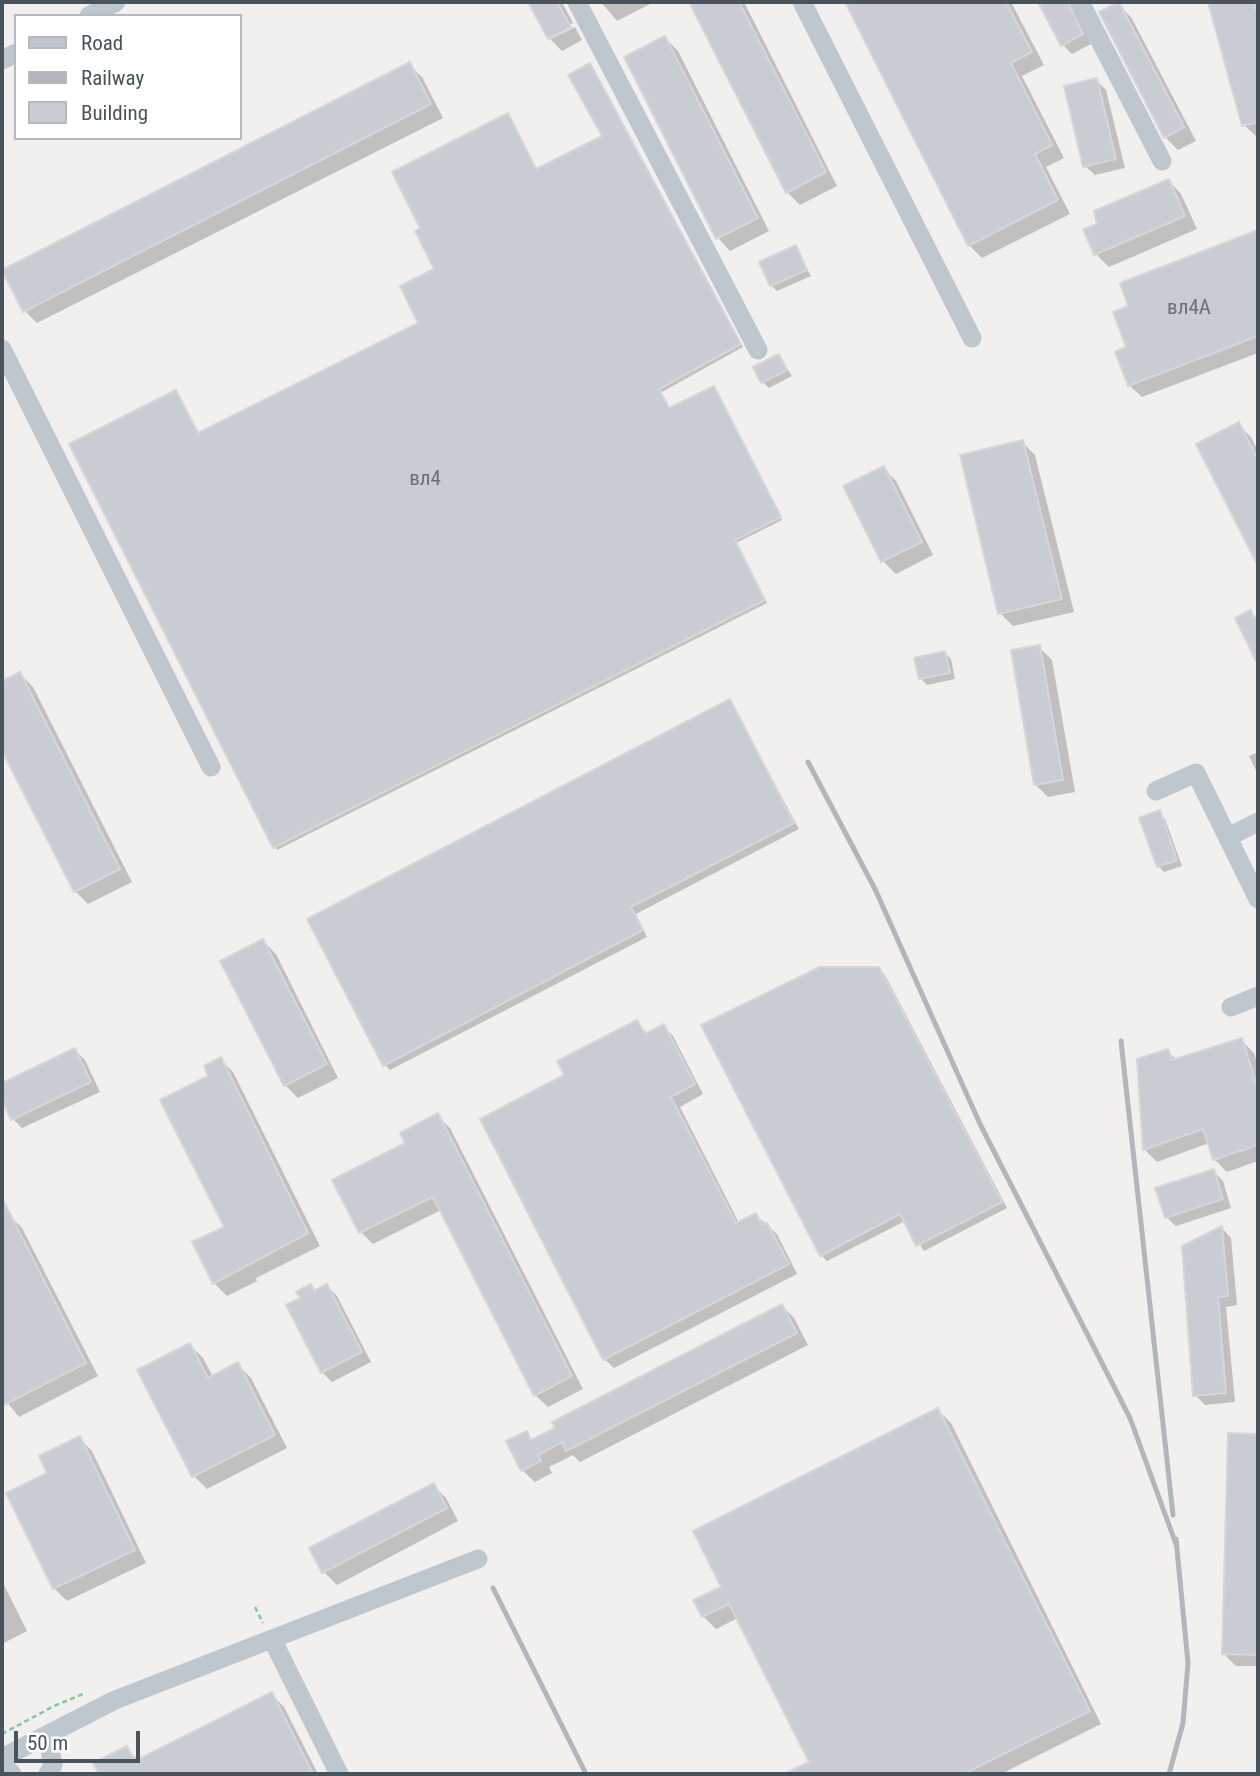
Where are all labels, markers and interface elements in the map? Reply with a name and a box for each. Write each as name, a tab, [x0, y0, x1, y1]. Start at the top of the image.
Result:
legend	[14, 14, 242, 140]
text: Road	[81, 31, 123, 55]
text: Railway	[81, 66, 144, 90]
text: Building	[81, 101, 148, 125]
house number: вл4А	[1167, 296, 1211, 322]
house number: вл4	[409, 467, 441, 493]
scale bar	[18, 1716, 144, 1760]
text: 50 m	[27, 1731, 68, 1755]

